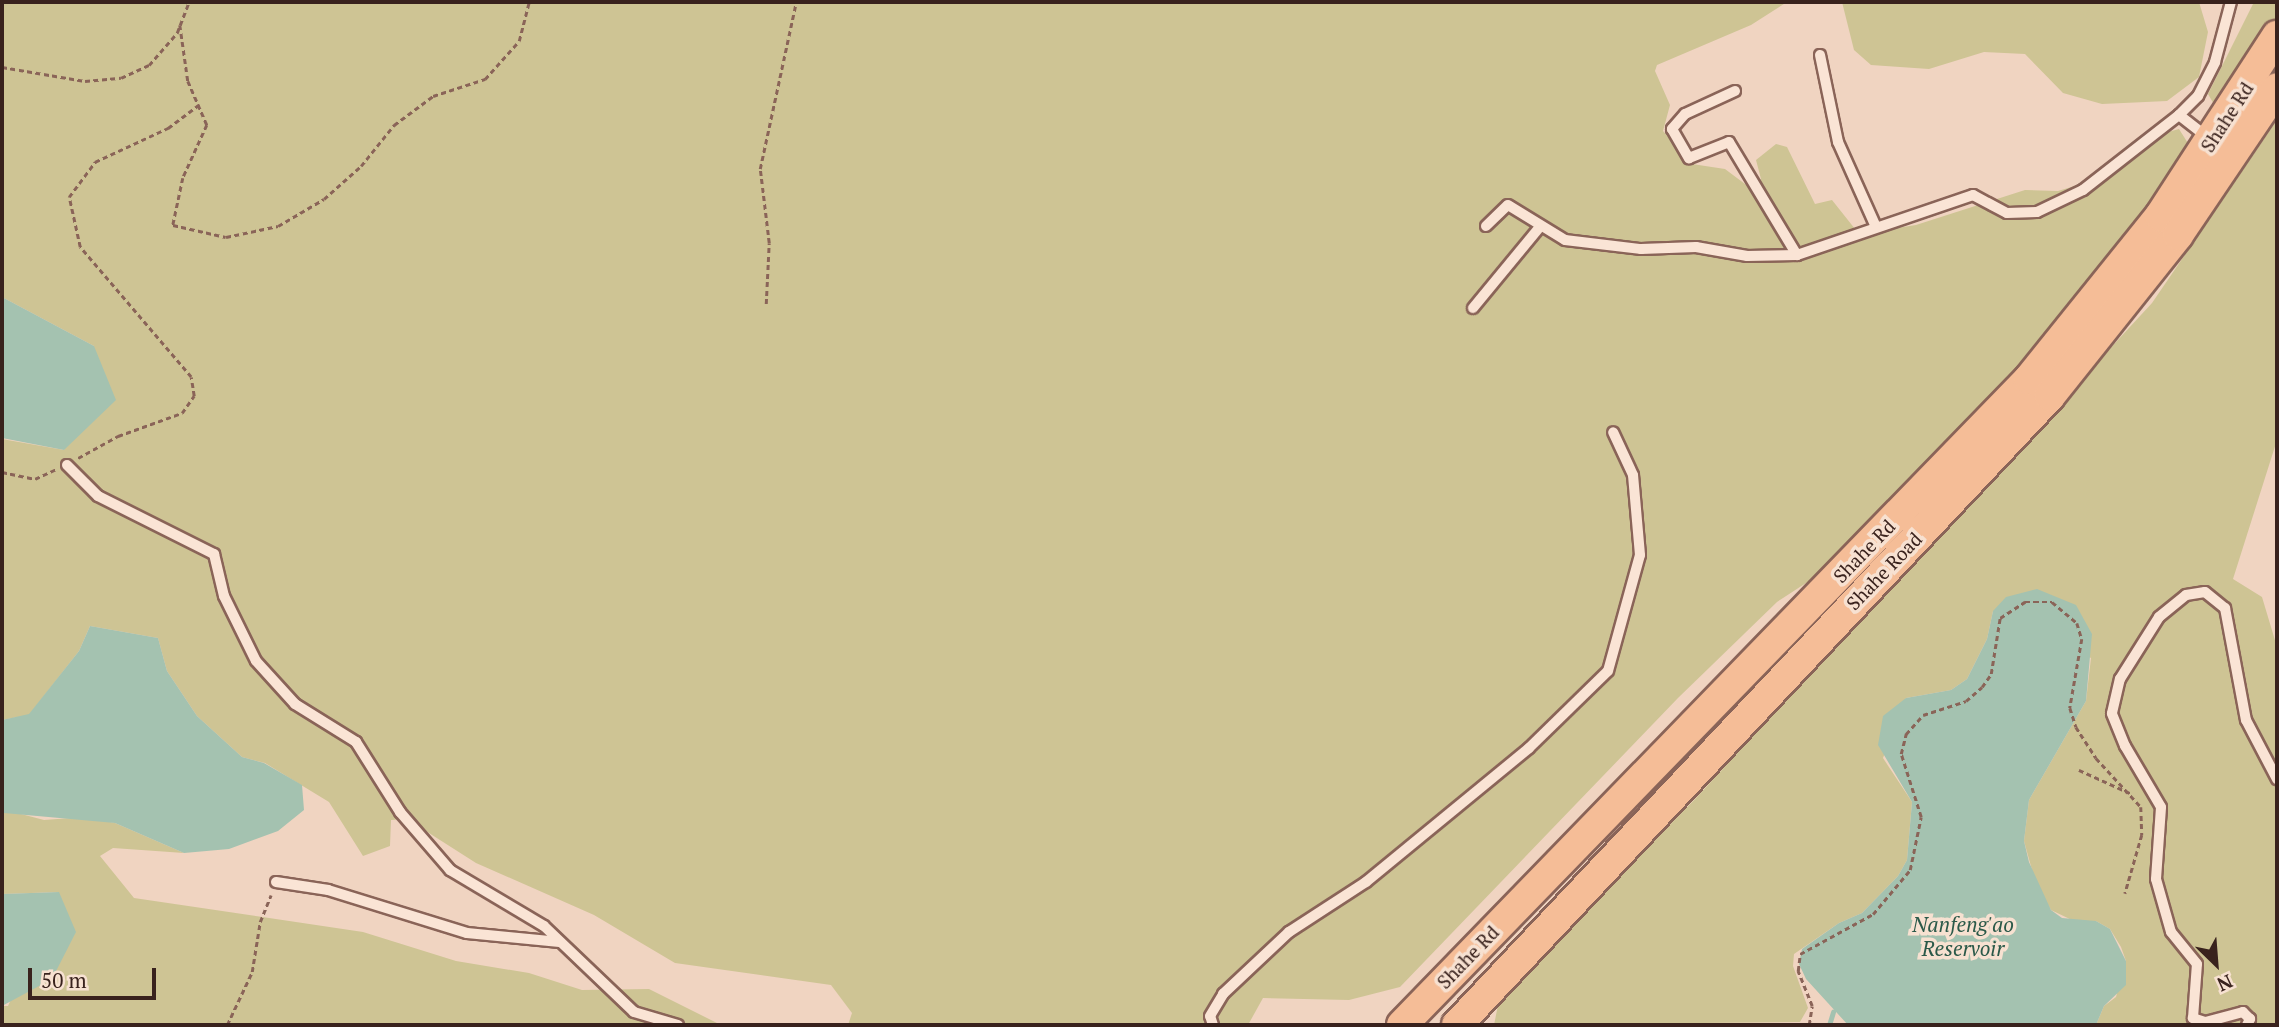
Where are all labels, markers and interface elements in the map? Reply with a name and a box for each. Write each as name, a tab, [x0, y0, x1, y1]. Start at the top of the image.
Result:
street label: Shahe Rd	[2196, 78, 2258, 156]
street label: Shahe Rd	[1828, 515, 1900, 587]
street label: Shahe Road	[1842, 528, 1926, 614]
water label: Nanfeng'ao Reservoir	[1912, 911, 2014, 961]
street label: Shahe Rd	[1432, 921, 1504, 993]
north arrow	[2181, 929, 2251, 999]
scale bar	[32, 954, 159, 998]
text: 50 m	[41, 966, 87, 994]
text: N	[2213, 969, 2237, 998]

